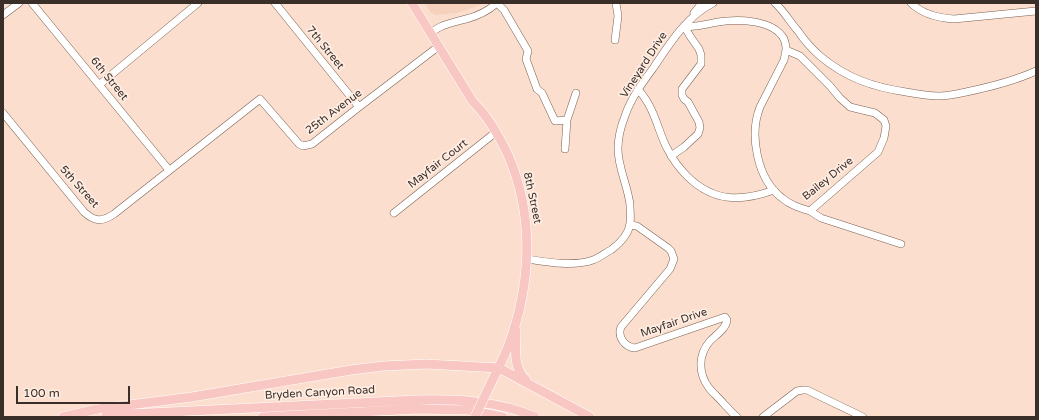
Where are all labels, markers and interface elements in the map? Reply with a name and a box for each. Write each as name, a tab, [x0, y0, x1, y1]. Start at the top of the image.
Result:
street label: 7th Street	[303, 24, 347, 72]
street label: Vineyard Drive	[618, 29, 670, 101]
street label: 6th Street	[87, 55, 131, 103]
street label: 25th Avenue	[303, 87, 365, 137]
street label: Mayfair Court	[406, 137, 470, 191]
street label: Bailey Drive	[800, 155, 856, 203]
street label: 5th Street	[57, 163, 101, 211]
street label: 8th Street	[520, 171, 544, 225]
street label: Mayfair Drive	[639, 305, 709, 341]
scale bar	[18, 378, 132, 404]
street label: Bryden Canyon Road	[264, 384, 376, 402]
text: 100 m	[23, 386, 60, 400]

